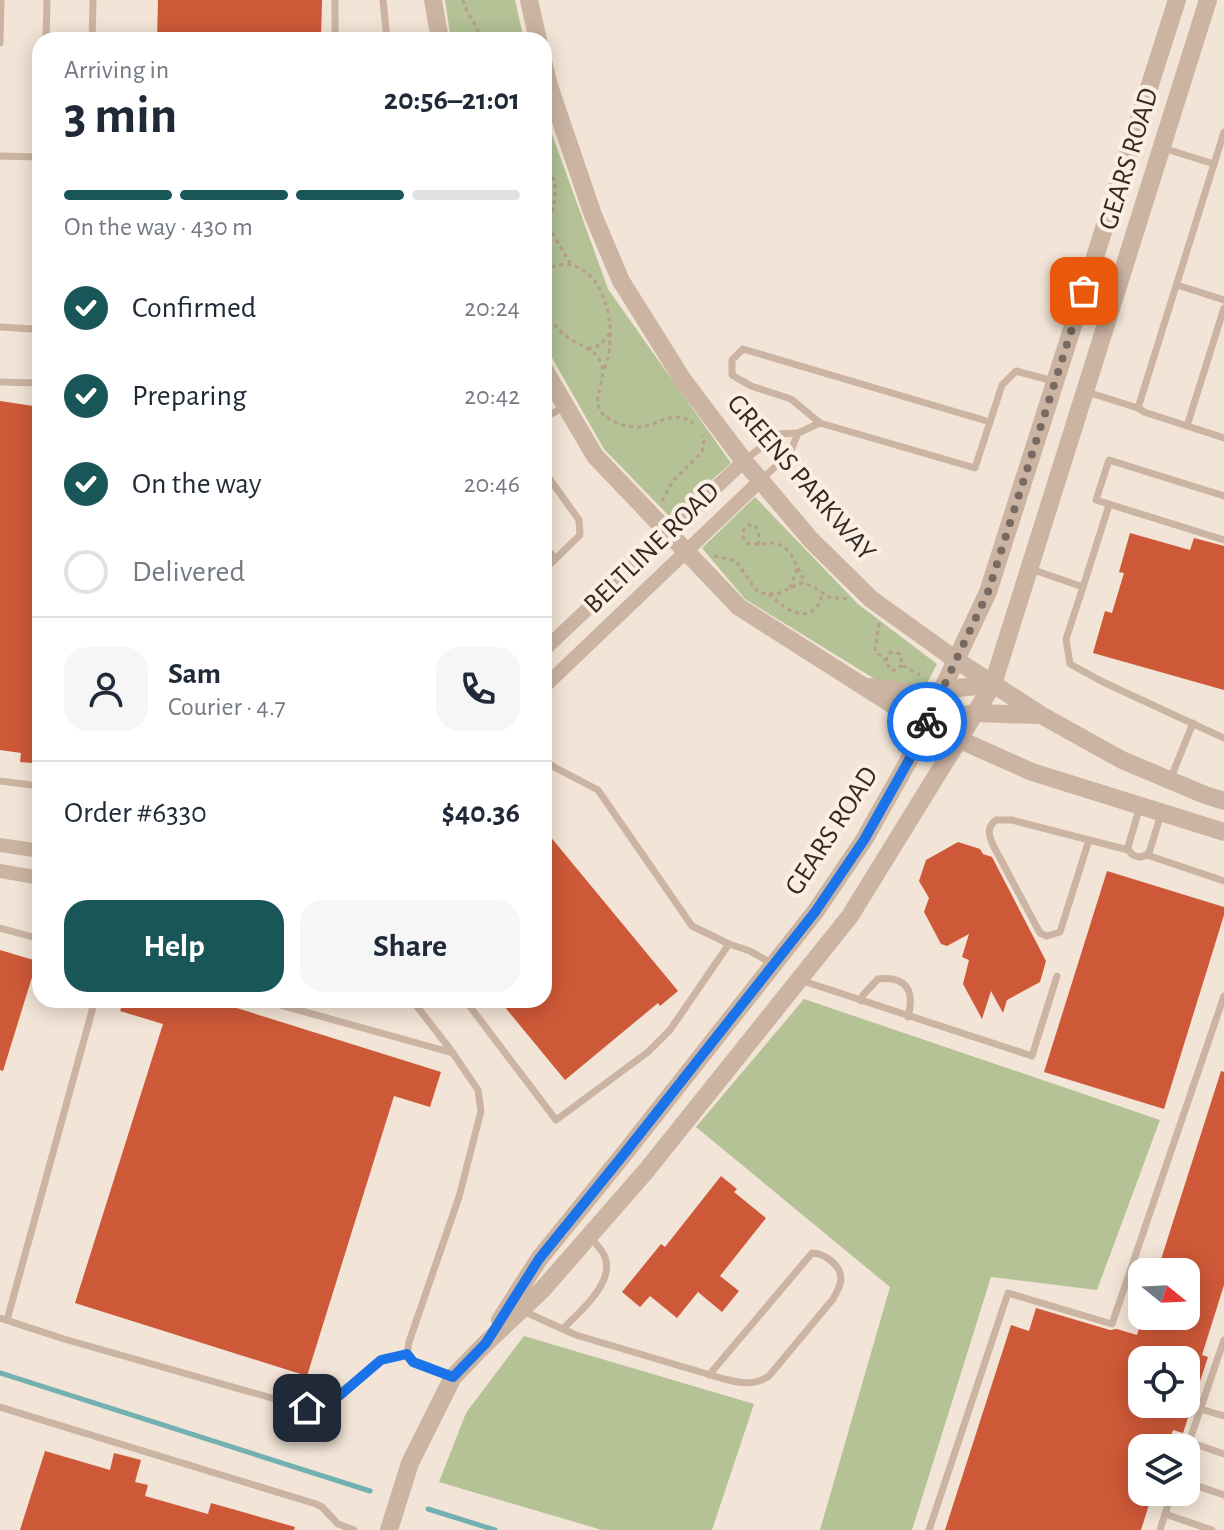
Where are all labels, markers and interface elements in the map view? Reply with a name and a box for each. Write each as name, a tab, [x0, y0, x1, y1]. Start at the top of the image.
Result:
text: Arriving in	[64, 57, 169, 83]
text: 20:56–21:01	[384, 85, 520, 115]
street label: GEARS ROAD	[1094, 85, 1164, 233]
text: 3 min	[64, 90, 177, 142]
text: On the way · 430 m	[64, 214, 253, 240]
pin	[1050, 257, 1118, 325]
icon: bag	[1062, 269, 1106, 313]
icon: check	[64, 286, 108, 330]
text: Confirmed	[132, 293, 256, 323]
text: 20:24	[464, 295, 520, 321]
icon: check	[64, 374, 108, 418]
text: Preparing	[132, 381, 247, 411]
text: 20:42	[464, 383, 520, 409]
street label: GREENS PARKWAY	[721, 389, 881, 567]
icon: check	[64, 462, 108, 506]
text: On the way	[132, 469, 261, 499]
text: 20:46	[464, 471, 520, 497]
street label: BELTLINE ROAD	[579, 477, 725, 619]
text: Delivered	[132, 557, 245, 587]
button: person	[64, 647, 148, 731]
button: phone	[436, 647, 520, 731]
text: Sam	[168, 659, 221, 689]
courier	[887, 682, 967, 762]
text: Courier · 4.7	[168, 694, 286, 720]
icon: bike	[905, 700, 949, 744]
street label: GEARS ROAD	[780, 762, 884, 900]
text: Order #6330	[64, 798, 207, 828]
text: $40.36	[441, 798, 520, 828]
button: Help	[64, 900, 284, 992]
button: Share	[300, 900, 520, 992]
north arrow	[1128, 1258, 1200, 1330]
map controls	[1128, 1258, 1200, 1506]
button: locate	[1128, 1346, 1200, 1418]
pin	[273, 1374, 341, 1442]
icon: home	[285, 1386, 329, 1430]
button: layers	[1128, 1434, 1200, 1506]

